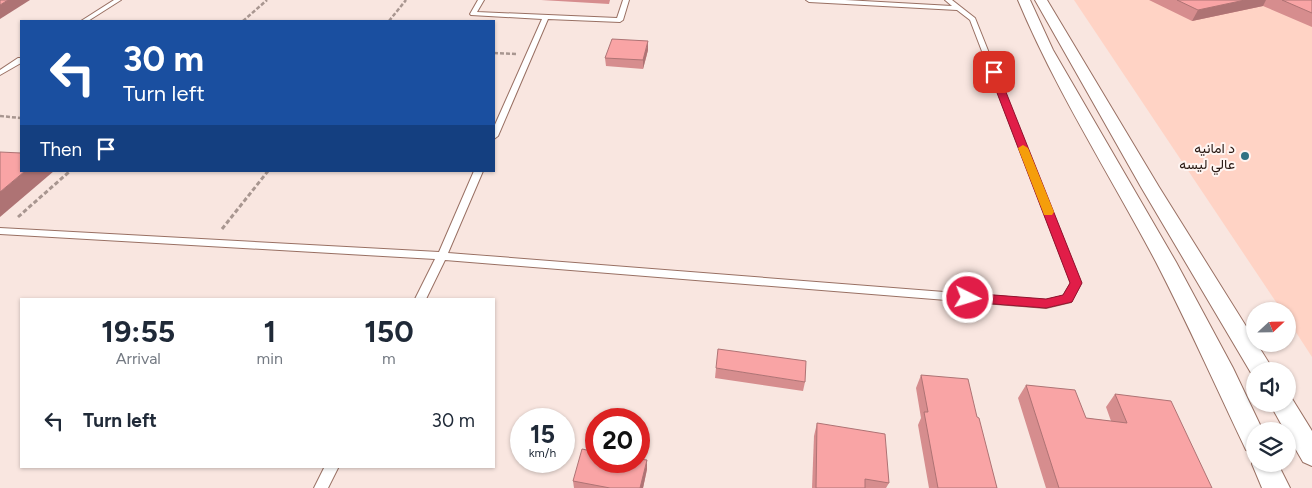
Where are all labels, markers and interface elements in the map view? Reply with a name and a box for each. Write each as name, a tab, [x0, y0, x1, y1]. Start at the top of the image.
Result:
text: 30 m	[123, 38, 204, 80]
icon: left	[40, 40, 105, 105]
pin	[973, 51, 1015, 93]
icon: arrive	[980, 58, 1008, 86]
text: Turn left	[123, 80, 205, 107]
icon: arrive	[92, 135, 120, 163]
text: Then	[40, 138, 82, 161]
place label: د امانیه عالي لیسه	[1179, 140, 1235, 176]
marker: د امانیه عالي لیسه	[1239, 150, 1251, 162]
position arrow	[941, 271, 993, 323]
north arrow	[1246, 302, 1296, 352]
map controls	[1246, 302, 1296, 472]
text: 19:55	[101, 313, 175, 350]
text: 1	[263, 313, 276, 350]
text: 150	[364, 313, 414, 350]
text: Arrival	[116, 349, 161, 368]
text: min	[257, 349, 283, 368]
text: m	[382, 349, 396, 368]
button: sound	[1246, 362, 1296, 412]
icon: left	[40, 407, 68, 435]
speed limit sign: 20	[585, 408, 650, 473]
text: Turn left	[83, 409, 157, 432]
text: 30 m	[432, 409, 475, 432]
text: 15	[530, 419, 555, 449]
button: layers	[1246, 422, 1296, 472]
text: km/h	[529, 446, 556, 460]

